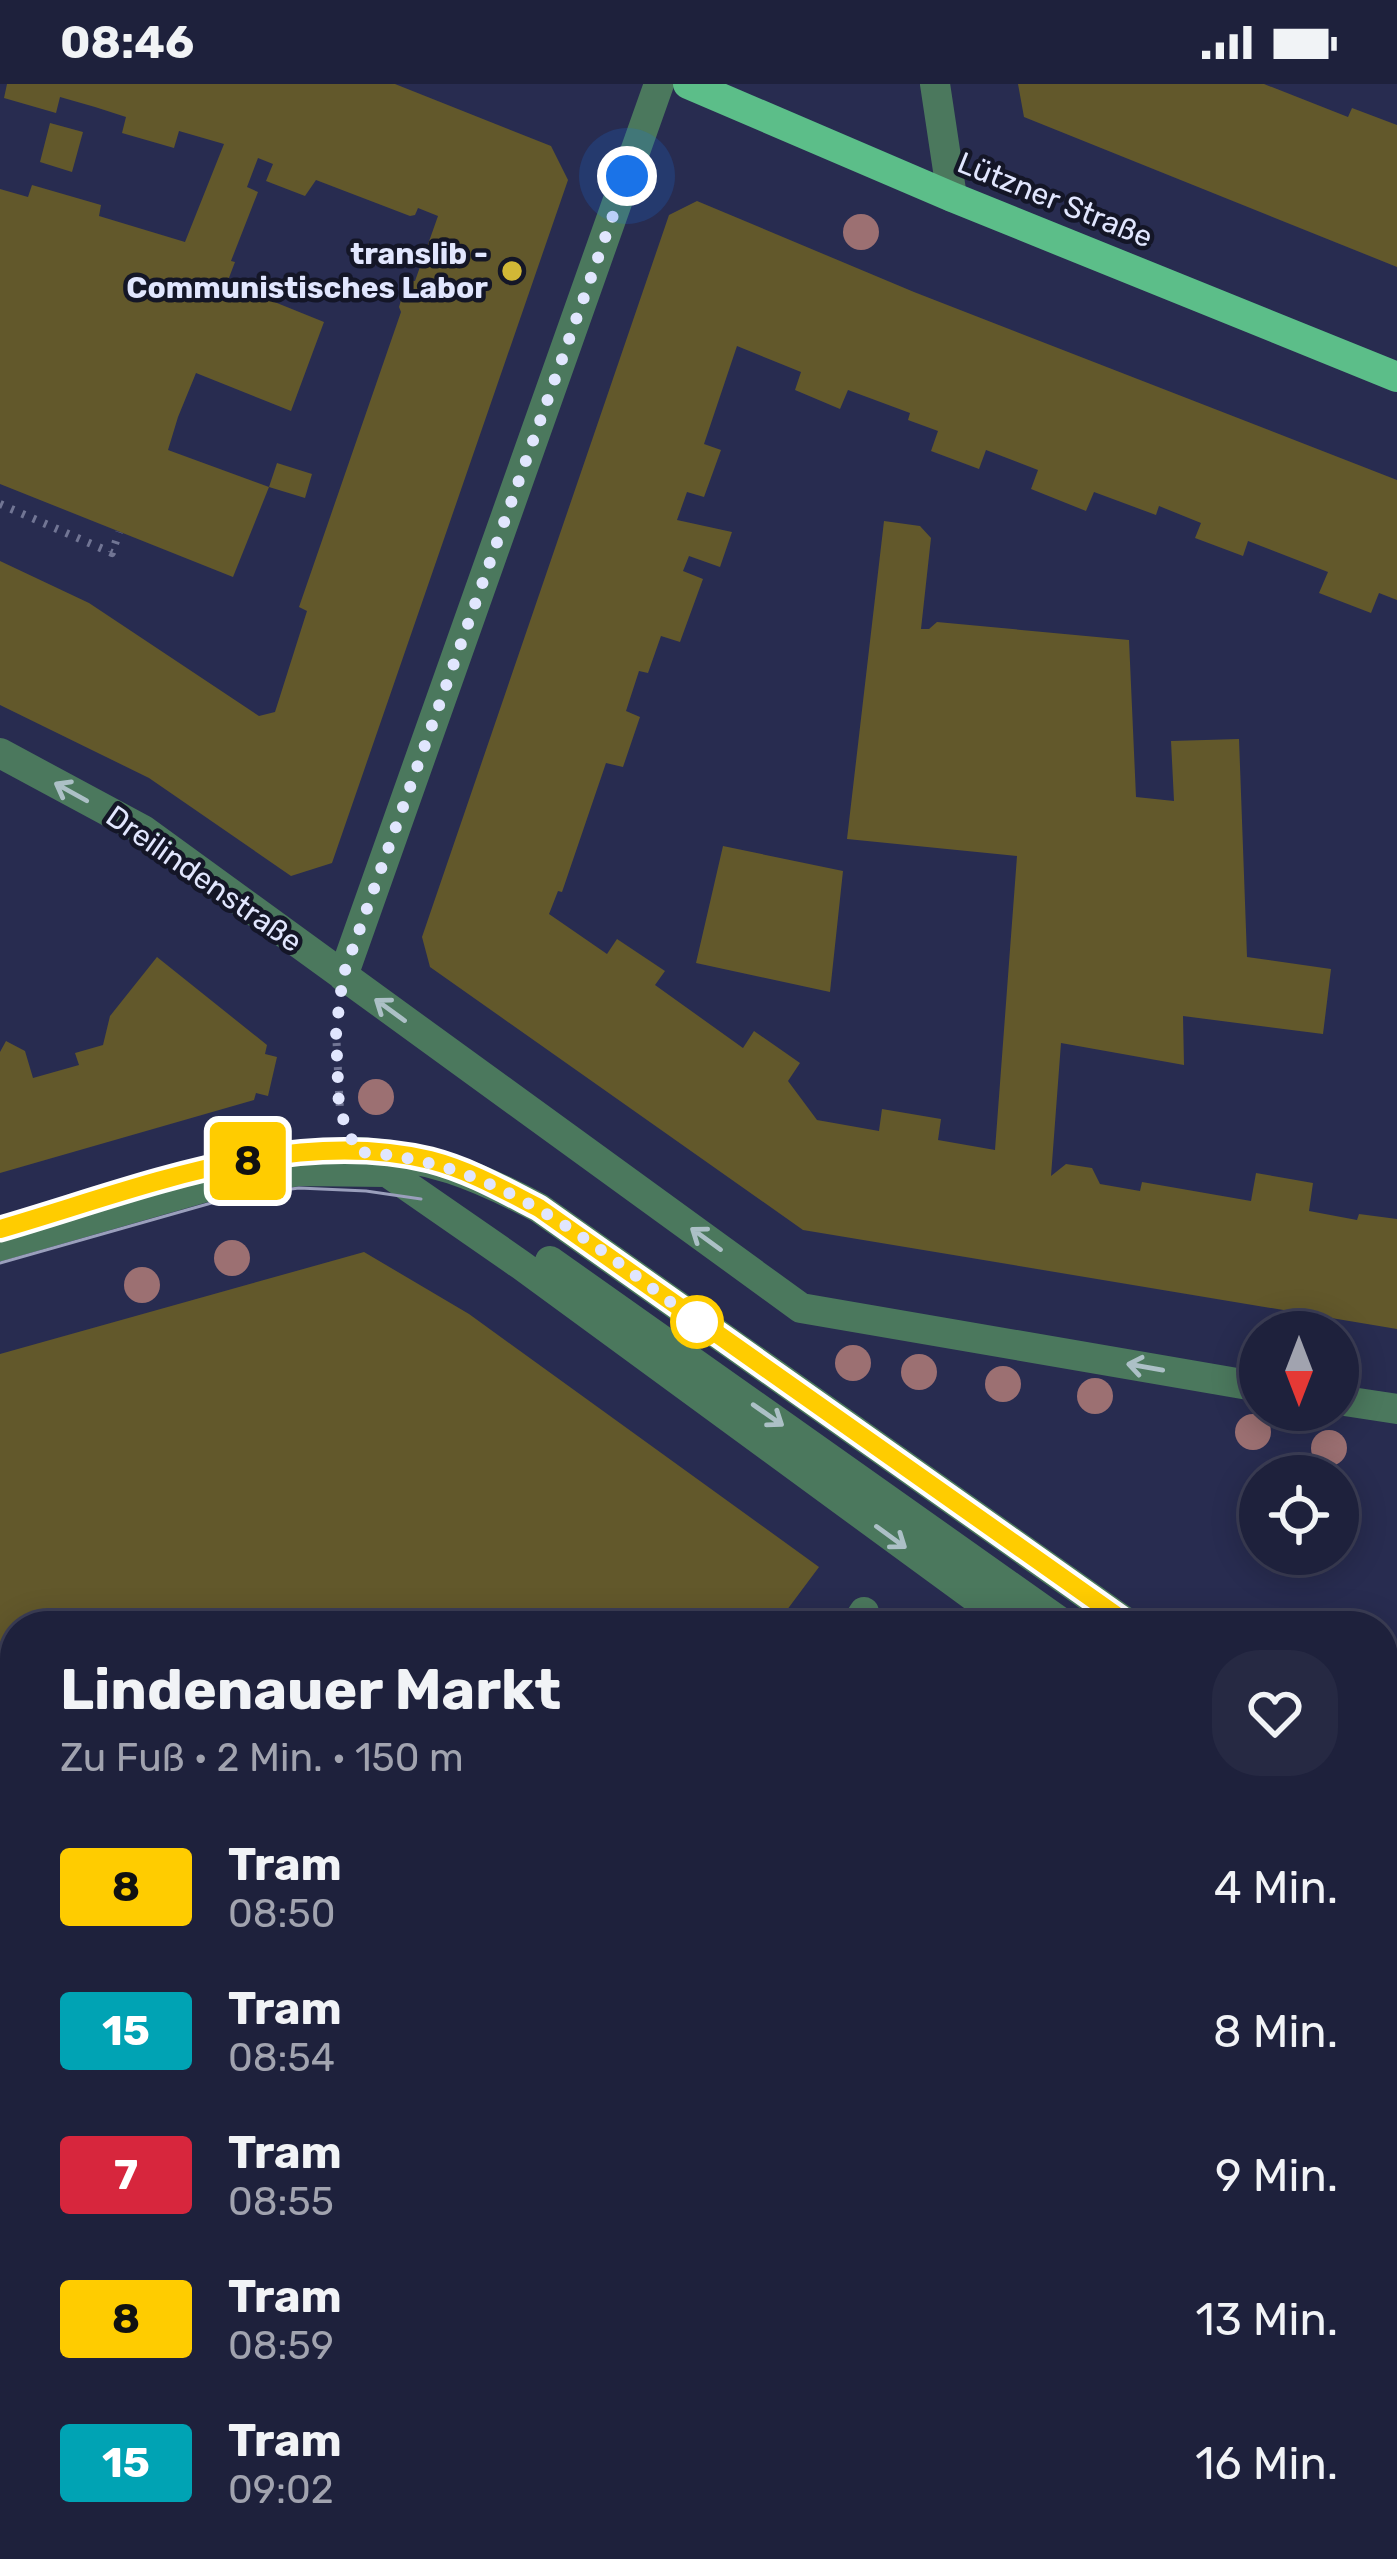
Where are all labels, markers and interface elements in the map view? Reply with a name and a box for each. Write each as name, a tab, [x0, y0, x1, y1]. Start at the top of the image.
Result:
text: 08:46	[60, 16, 194, 69]
street label: Lützner Straße	[952, 145, 1158, 255]
your location	[597, 146, 657, 206]
place label: translib - Communistisches Labor	[126, 236, 488, 306]
marker: translib - Communistisches Labor	[499, 258, 525, 284]
one-way arrow	[55, 779, 90, 803]
street label: Dreilindenstraße	[99, 798, 309, 960]
one-way arrow	[374, 998, 407, 1023]
line badge: 8	[209, 1122, 287, 1200]
text: 8	[234, 1136, 262, 1186]
one-way arrow	[690, 1227, 723, 1252]
unlabelled marker	[672, 1297, 722, 1347]
north arrow	[1239, 1311, 1359, 1431]
map controls	[1239, 1311, 1359, 1575]
one-way arrow	[1126, 1354, 1165, 1377]
one-way arrow	[751, 1402, 784, 1427]
button: locate	[1239, 1455, 1359, 1575]
one-way arrow	[874, 1523, 907, 1549]
button: heart	[1212, 1650, 1338, 1776]
text: Lindenauer Markt	[60, 1656, 561, 1723]
text: Zu Fuß · 2 Min. · 150 m	[60, 1735, 464, 1781]
text: Tram	[228, 1838, 342, 1891]
text: 4 Min.	[1214, 1861, 1338, 1914]
text: 8	[112, 1862, 140, 1912]
text: 08:50	[228, 1891, 335, 1937]
text: Tram	[228, 1982, 342, 2035]
text: 8 Min.	[1213, 2005, 1338, 2058]
text: 15	[102, 2006, 150, 2056]
text: 08:54	[228, 2035, 335, 2081]
text: Tram	[228, 2126, 342, 2179]
text: 9 Min.	[1215, 2149, 1338, 2202]
text: 7	[114, 2150, 138, 2200]
text: 08:55	[228, 2179, 334, 2225]
text: Tram	[228, 2270, 342, 2323]
text: 13 Min.	[1195, 2293, 1338, 2346]
text: 8	[112, 2294, 140, 2344]
text: 08:59	[228, 2323, 334, 2369]
text: Tram	[228, 2414, 342, 2467]
text: 16 Min.	[1195, 2437, 1338, 2490]
text: 15	[102, 2438, 150, 2488]
text: 09:02	[228, 2467, 334, 2513]

